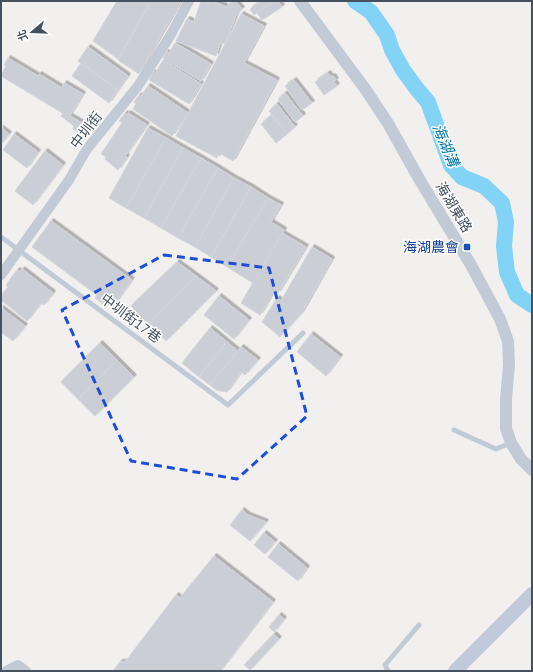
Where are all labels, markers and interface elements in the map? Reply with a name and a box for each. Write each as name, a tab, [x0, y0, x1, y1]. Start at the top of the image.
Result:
north arrow	[12, 12, 52, 52]
text: 北	[14, 28, 31, 43]
street label: 中圳街	[66, 108, 106, 152]
water label: 海湖溝	[428, 121, 464, 171]
street label: 海湖東路	[432, 178, 476, 236]
place label: 海湖農會	[403, 238, 459, 256]
marker: 海湖農會	[462, 242, 472, 252]
street label: 中圳街17巷	[97, 289, 165, 347]

